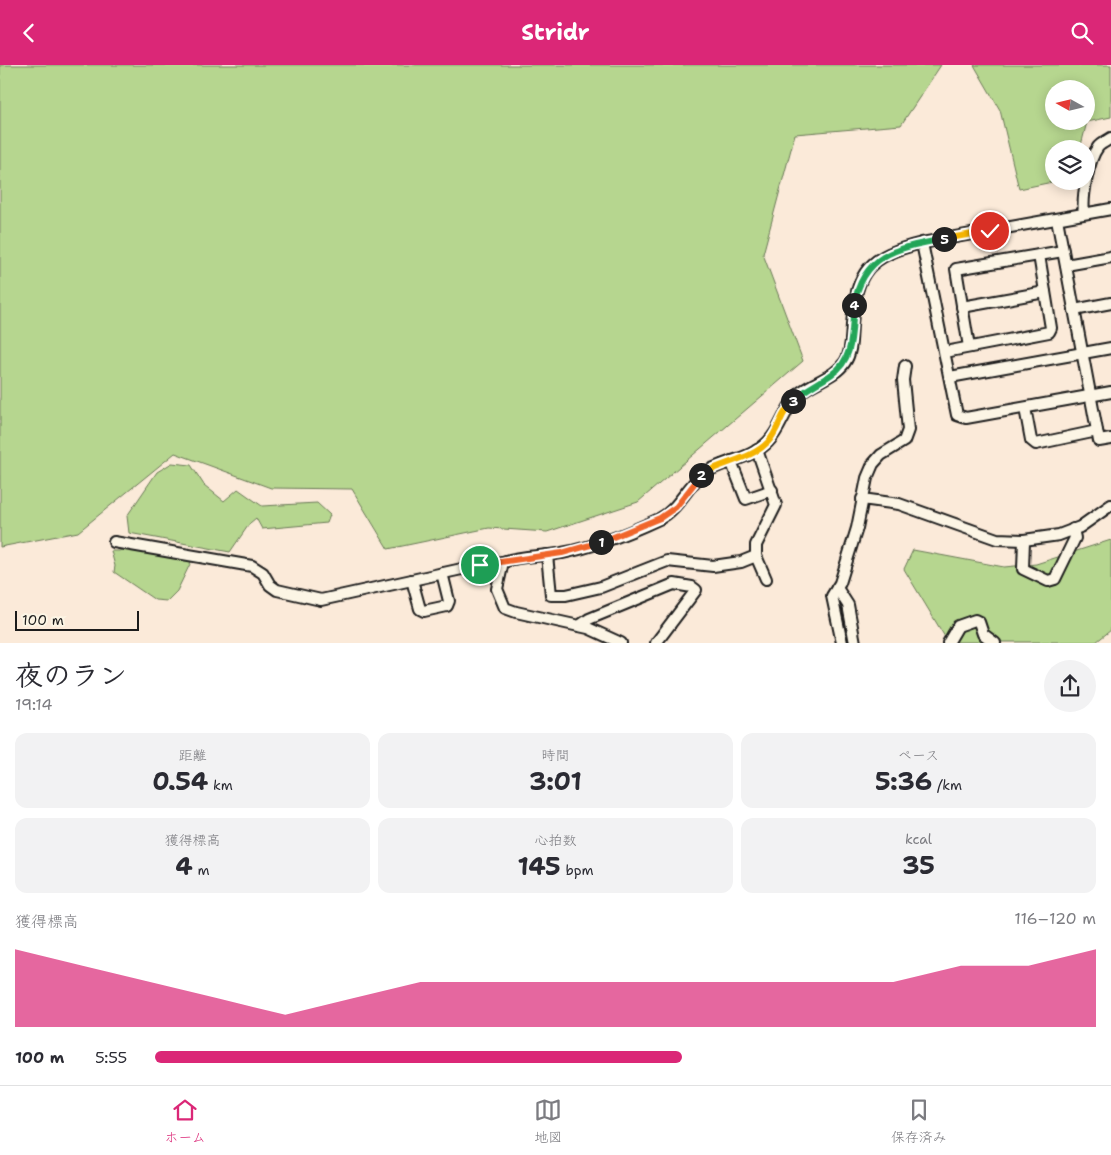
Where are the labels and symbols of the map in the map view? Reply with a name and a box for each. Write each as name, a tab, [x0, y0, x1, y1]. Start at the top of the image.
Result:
north arrow	[1045, 80, 1095, 130]
pin	[969, 210, 1011, 252]
pin: 5	[932, 227, 956, 251]
pin: 4	[842, 293, 866, 317]
pin: 3	[780, 389, 806, 413]
pin: 2	[688, 463, 714, 487]
pin: 1	[588, 529, 614, 555]
pin	[459, 544, 501, 586]
scale bar	[15, 607, 139, 631]

